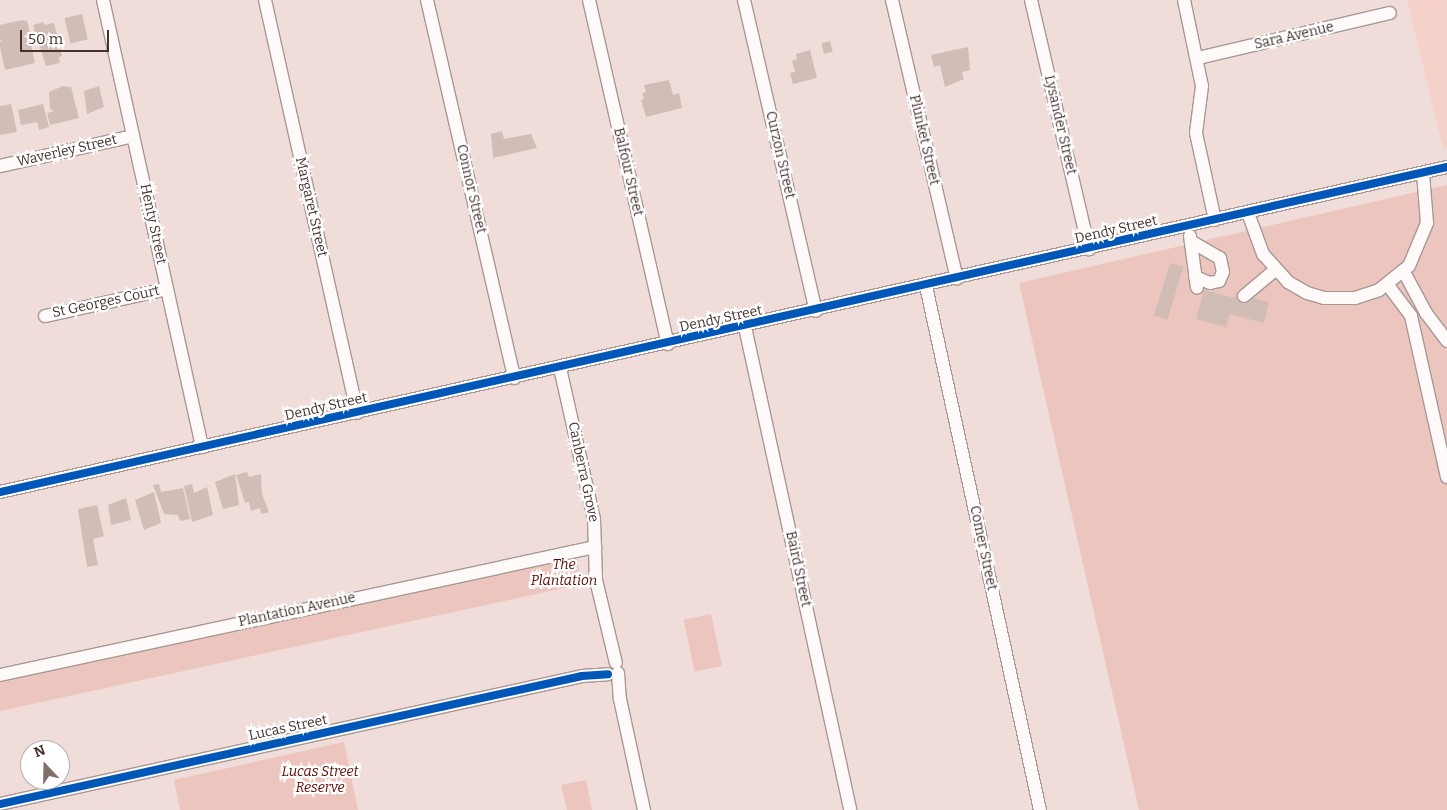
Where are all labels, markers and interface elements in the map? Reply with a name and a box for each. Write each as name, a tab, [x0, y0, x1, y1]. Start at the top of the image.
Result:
street label: Sara Avenue	[1253, 19, 1335, 53]
scale bar	[22, 20, 111, 52]
text: 50 m	[28, 30, 63, 48]
street label: Lysander Street	[1040, 73, 1080, 177]
street label: Plunket Street	[905, 93, 943, 187]
street label: Curzon Street	[762, 110, 798, 200]
street label: Balfour Street	[610, 126, 646, 218]
street label: Waverley Street	[15, 131, 119, 171]
street label: Connor Street	[453, 143, 489, 235]
street label: Margaret Street	[291, 155, 331, 259]
street label: Henty Street	[136, 182, 170, 266]
street label: Dendy Street	[1073, 212, 1159, 248]
street label: St Georges Court	[51, 282, 161, 322]
street label: Dendy Street	[678, 302, 764, 336]
street label: Dendy Street	[283, 389, 369, 425]
street label: Canberra Grove	[564, 420, 602, 524]
street label: Comer Street	[966, 504, 1000, 592]
street label: Baird Street	[782, 530, 814, 608]
park label: The Plantation	[531, 557, 597, 590]
street label: Plantation Avenue	[237, 589, 357, 631]
street label: Lucas Street	[247, 711, 329, 745]
north arrow	[20, 740, 70, 790]
text: N	[32, 742, 48, 761]
park label: Lucas Street Reserve	[281, 764, 359, 796]

